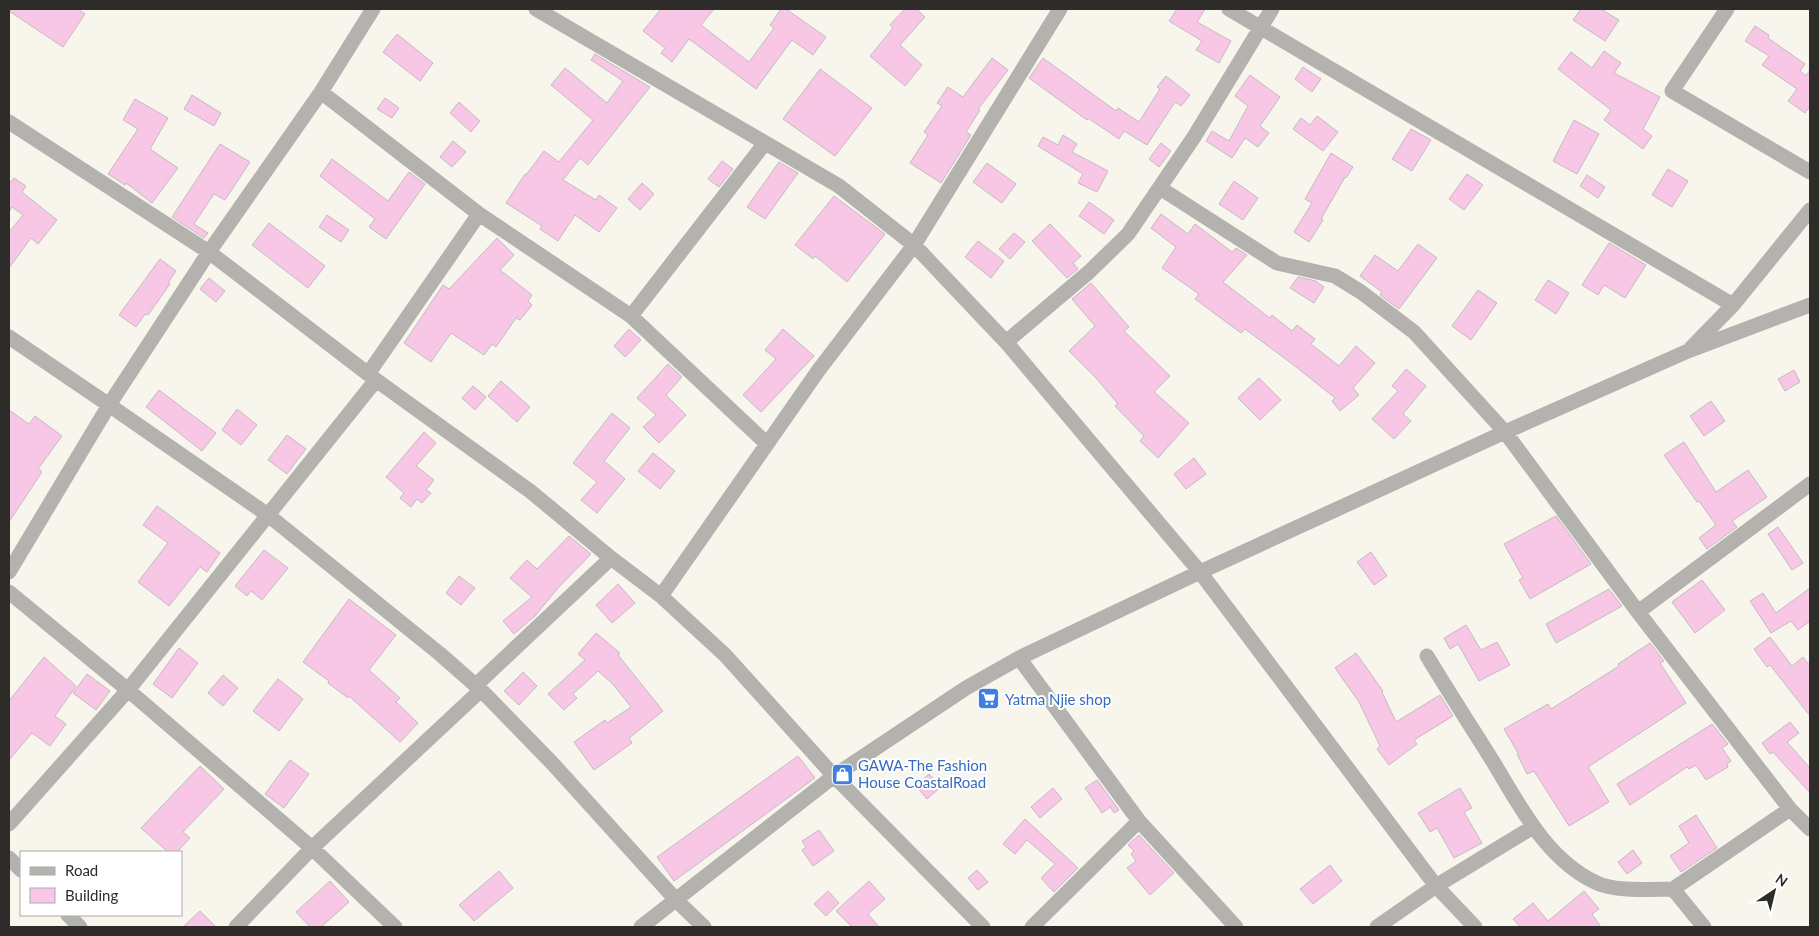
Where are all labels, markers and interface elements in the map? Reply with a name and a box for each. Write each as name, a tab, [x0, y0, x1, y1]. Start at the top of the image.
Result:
supermarket icon: Yatma Njie shop	[977, 687, 1001, 711]
place label: Yatma Njie shop	[1005, 690, 1111, 708]
place label: GAWA-The Fashion House CoastalRoad	[858, 756, 987, 791]
shop icon: GAWA-The Fashion House CoastalRoad	[830, 762, 854, 786]
legend	[20, 851, 182, 916]
text: Road	[65, 861, 98, 879]
north arrow	[1749, 866, 1799, 916]
text: N	[1772, 870, 1791, 890]
text: Building	[65, 886, 118, 904]

